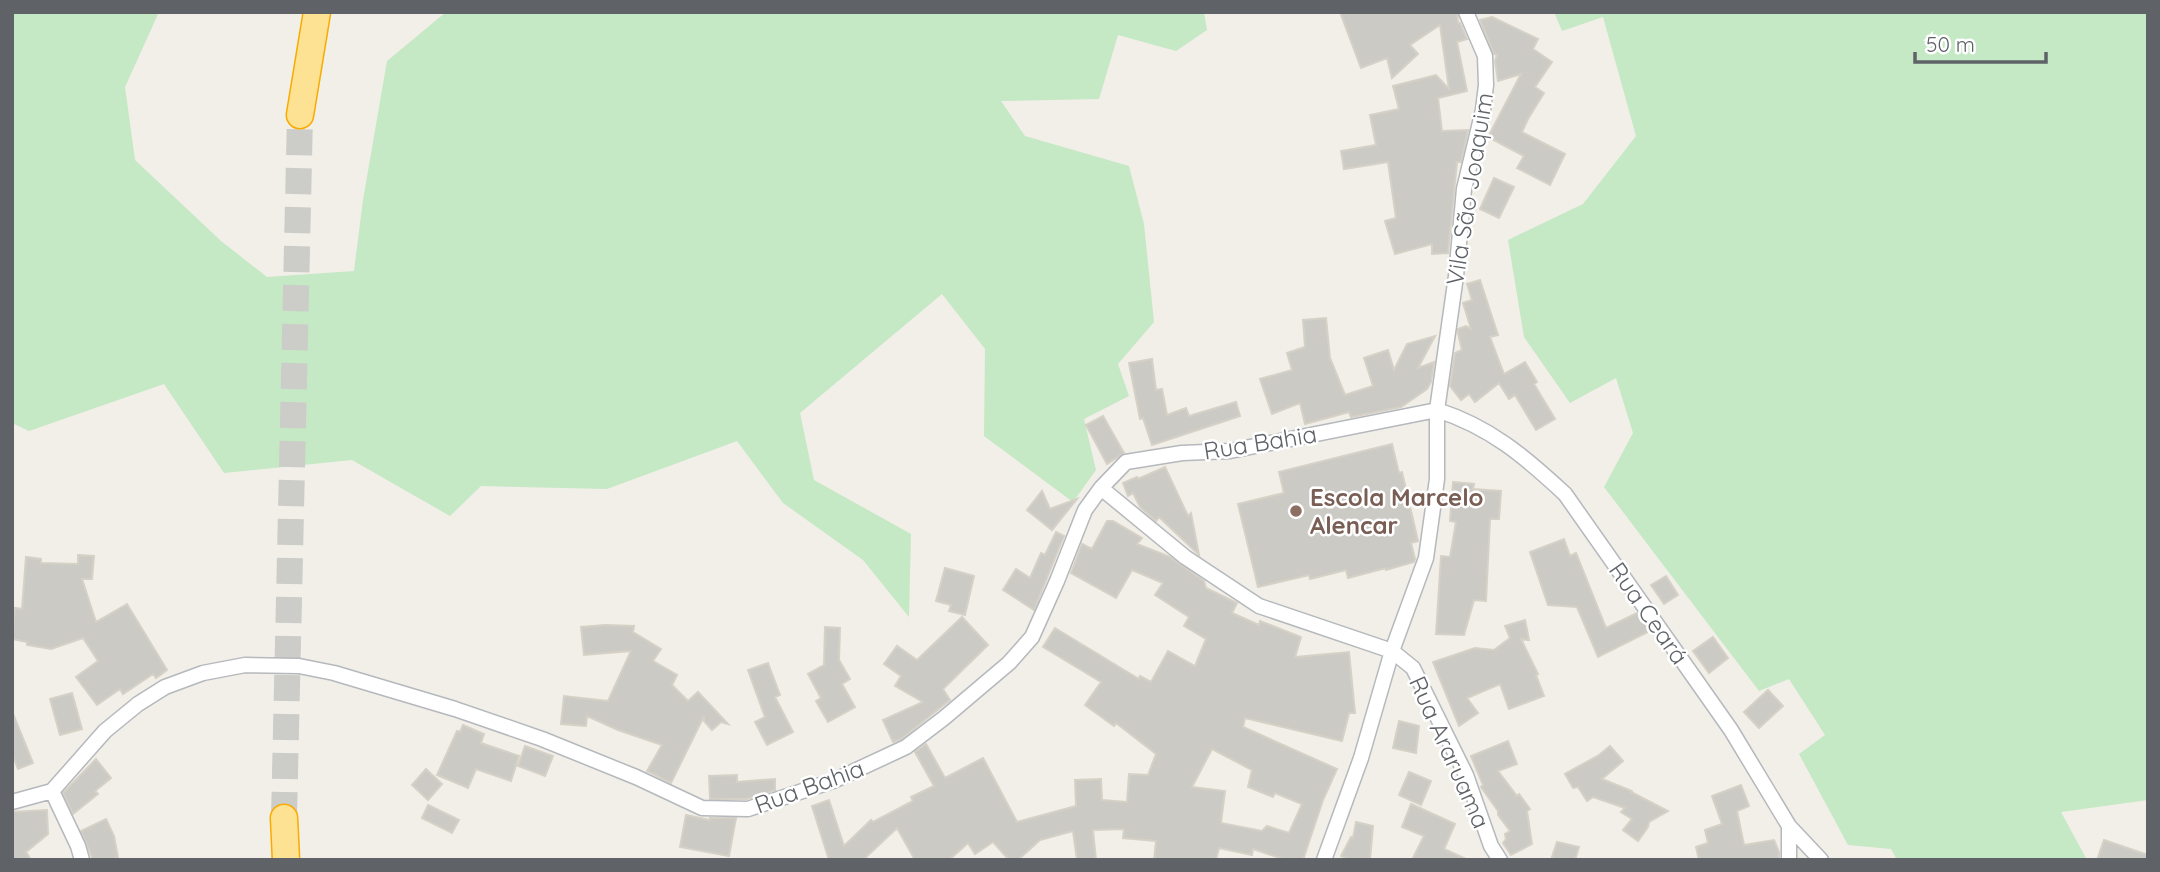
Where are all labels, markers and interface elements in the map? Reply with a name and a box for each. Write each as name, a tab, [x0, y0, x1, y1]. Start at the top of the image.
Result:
scale bar	[1915, 21, 2046, 65]
text: 50 m	[1926, 31, 1975, 57]
street label: Vila São Joaquim	[1439, 90, 1499, 288]
street label: Rua Bahia	[1201, 418, 1319, 466]
place label: Escola Marcelo Alencar	[1310, 482, 1484, 540]
marker: Escola Marcelo Alencar	[1288, 503, 1304, 519]
street label: Rua Ceará	[1603, 556, 1695, 670]
street label: Rua Araruama	[1403, 671, 1497, 833]
street label: Rua Bahia	[750, 752, 868, 820]

